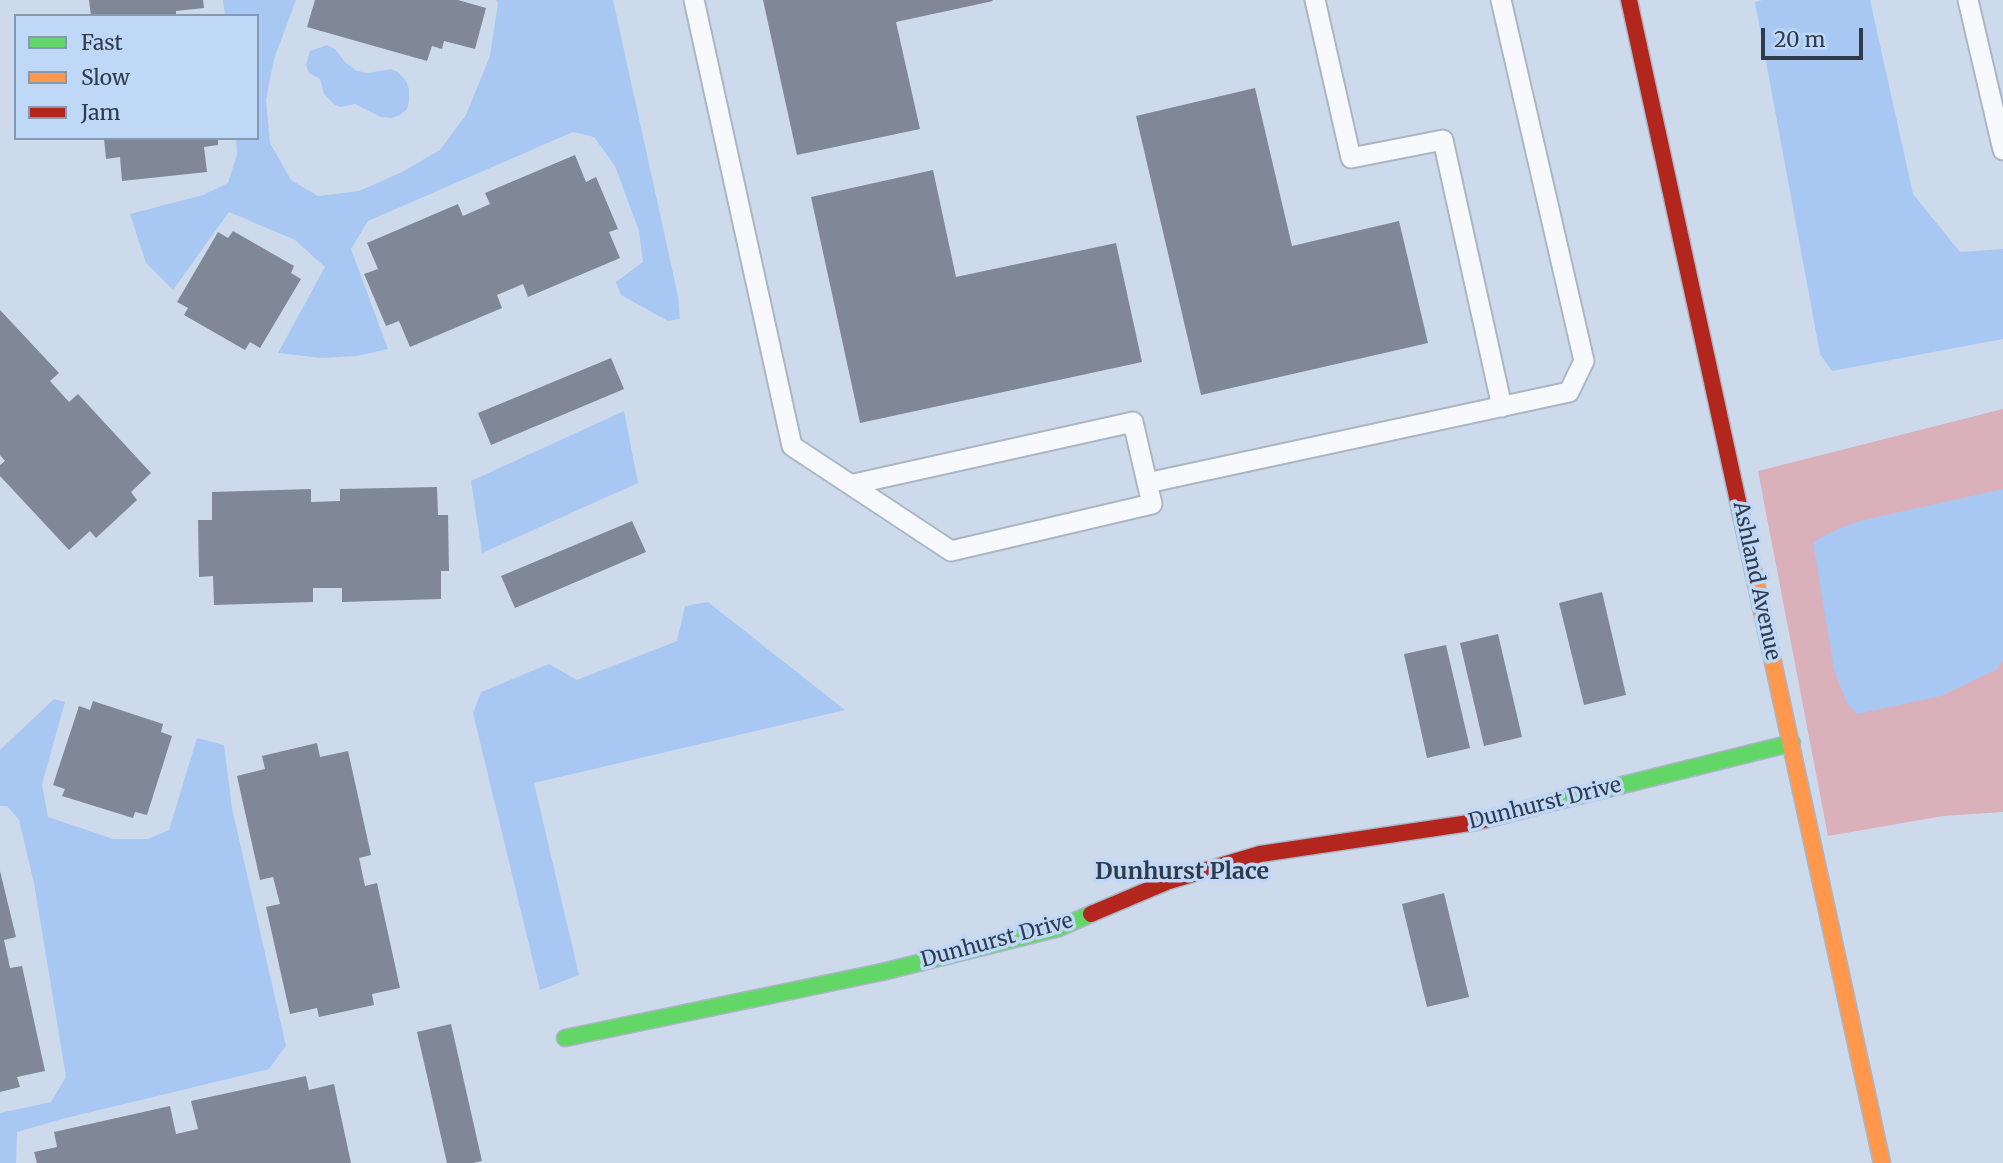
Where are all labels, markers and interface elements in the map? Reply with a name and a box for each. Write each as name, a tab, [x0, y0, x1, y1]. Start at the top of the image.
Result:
legend	[14, 14, 259, 140]
scale bar	[1765, 14, 1867, 58]
text: 20 m	[1774, 26, 1825, 53]
text: Fast	[81, 29, 123, 56]
text: Slow	[81, 64, 130, 91]
text: Jam	[81, 99, 120, 126]
street label: Ashland Avenue	[1727, 499, 1785, 663]
street label: Dunhurst Drive	[1466, 773, 1624, 835]
district label: Dunhurst Place	[1095, 858, 1269, 886]
street label: Dunhurst Drive	[918, 909, 1076, 973]

